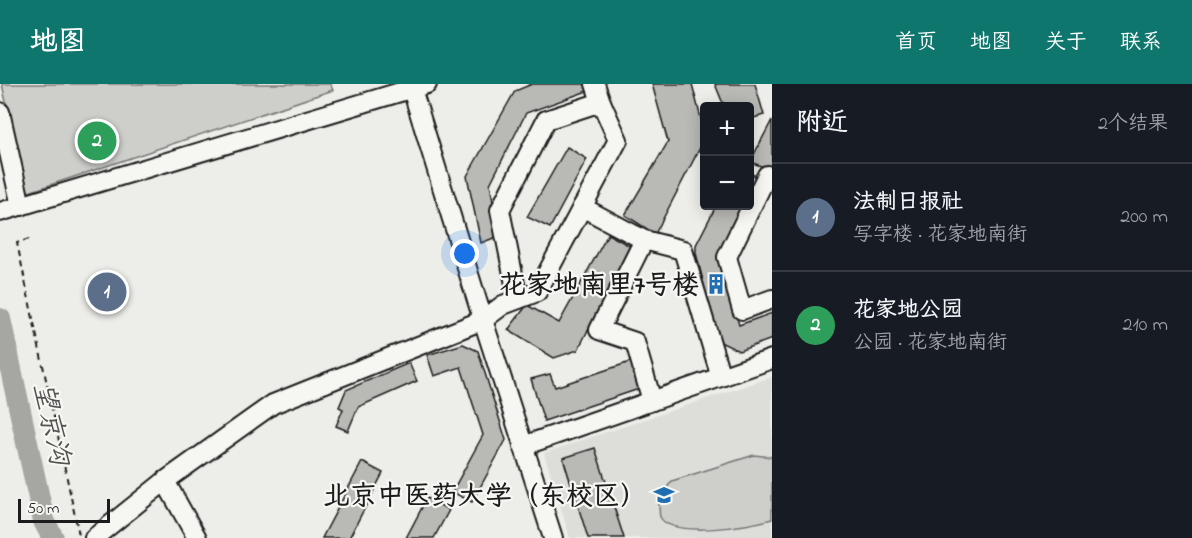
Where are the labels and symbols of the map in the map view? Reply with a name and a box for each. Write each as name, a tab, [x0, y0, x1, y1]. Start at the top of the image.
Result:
pin: 2	[78, 118, 116, 164]
your location	[450, 239, 479, 268]
place label: 花家地南里7号楼	[499, 267, 699, 306]
pin: 1	[88, 270, 126, 314]
building icon: 花家地南里7号楼	[704, 272, 728, 296]
water label: 望京沟	[21, 378, 79, 471]
place label: 北京中医药大学（东校区）	[323, 478, 647, 517]
school or university icon: 北京中医药大学（东校区）	[652, 483, 676, 507]
scale bar	[18, 496, 110, 524]

